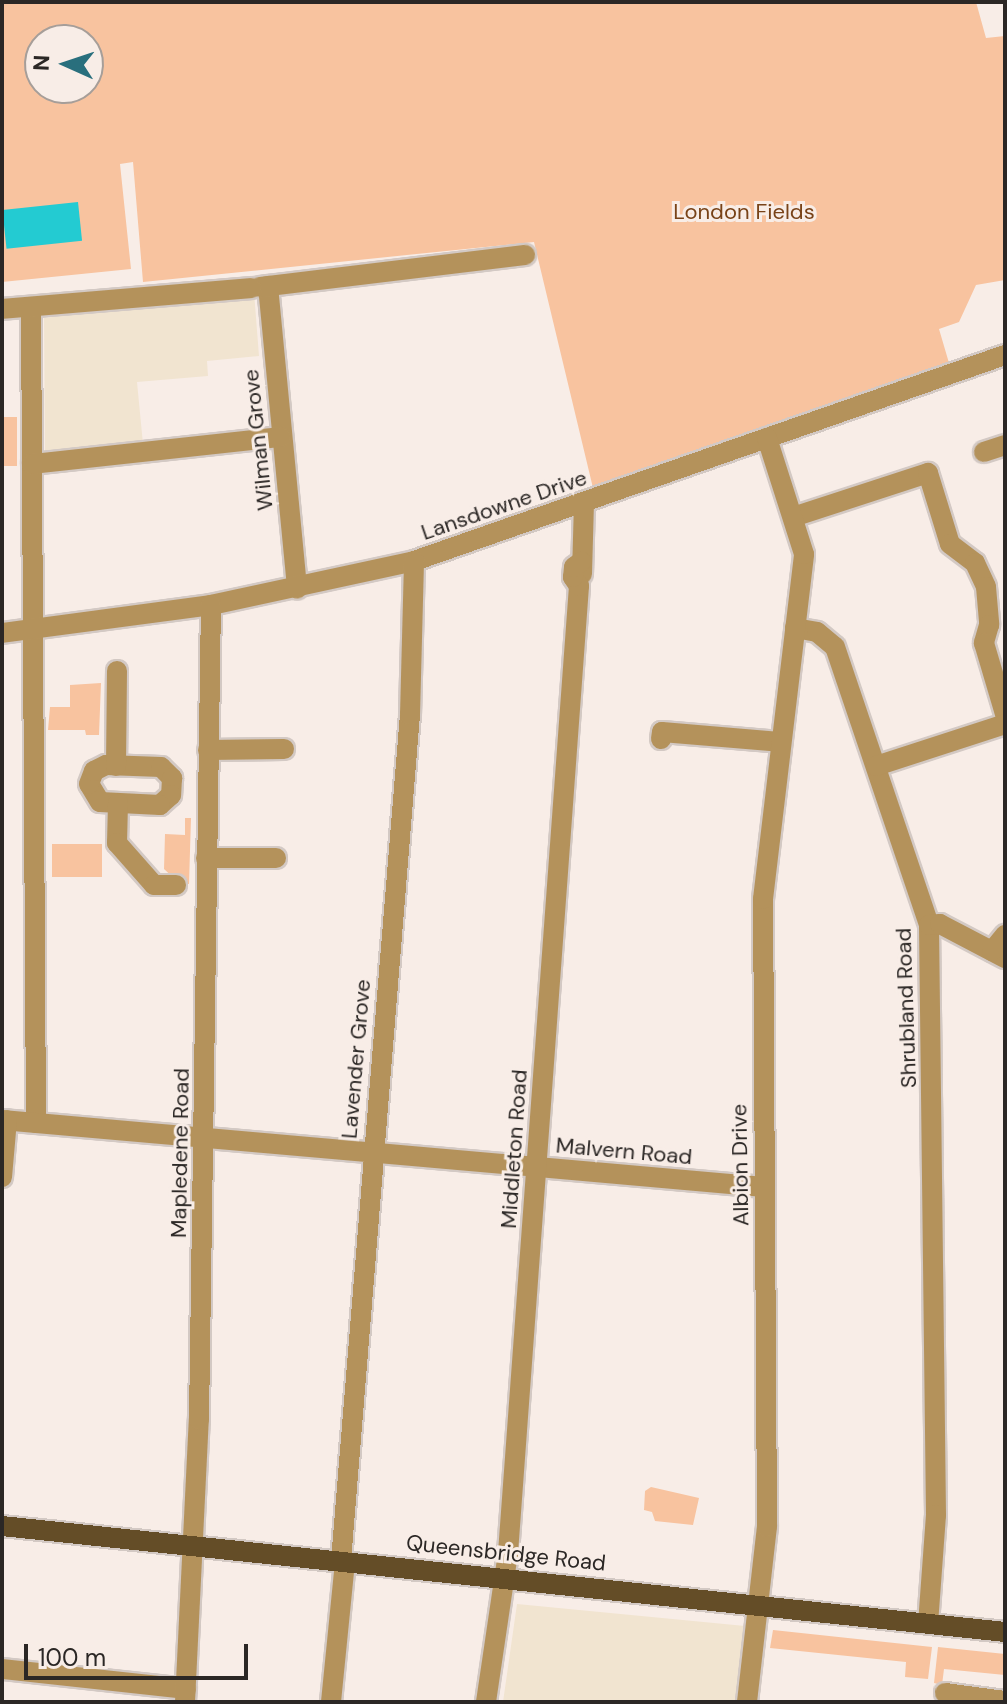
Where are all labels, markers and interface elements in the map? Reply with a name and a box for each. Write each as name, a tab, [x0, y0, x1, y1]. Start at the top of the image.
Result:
north arrow	[24, 24, 104, 104]
text: N	[27, 54, 56, 72]
park label: London Fields	[673, 199, 815, 225]
street label: Wilman Grove	[237, 368, 279, 512]
street label: Lansdowne Drive	[418, 464, 590, 546]
street label: Shrubland Road	[890, 927, 922, 1089]
street label: Lavender Grove	[336, 978, 376, 1140]
street label: Mapledene Road	[165, 1068, 195, 1238]
street label: Middleton Road	[495, 1069, 533, 1229]
street label: Albion Drive	[726, 1104, 754, 1226]
street label: Malvern Road	[555, 1132, 693, 1170]
street label: Queensbridge Road	[405, 1529, 607, 1577]
scale bar	[28, 1628, 252, 1678]
text: 100 m	[38, 1642, 106, 1673]

